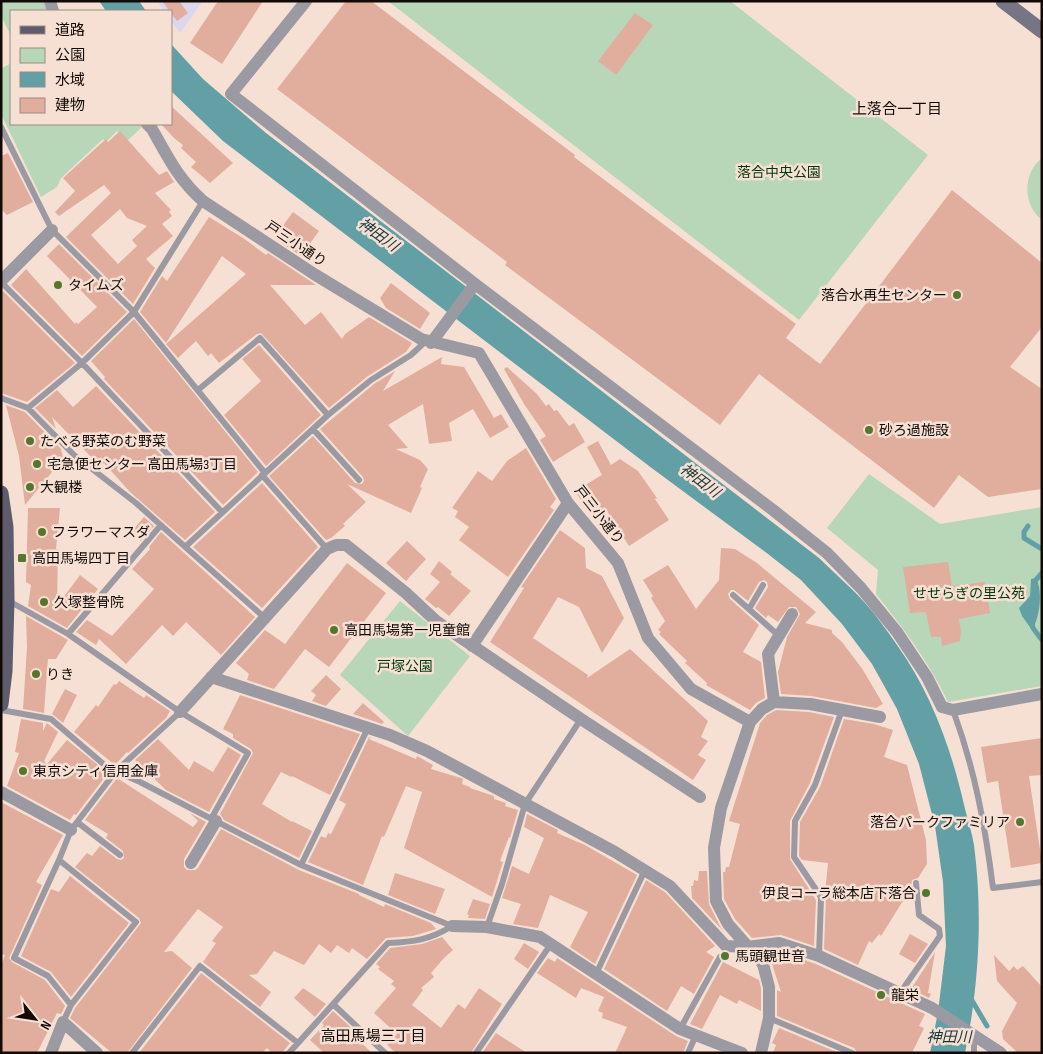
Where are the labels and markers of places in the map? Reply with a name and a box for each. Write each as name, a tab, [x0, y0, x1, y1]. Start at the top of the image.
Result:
place label: タイムズ	[68, 277, 124, 294]
marker: タイムズ	[52, 279, 64, 291]
place label: 落合水再生センター	[821, 287, 947, 304]
marker: 落合水再生センター	[951, 289, 963, 301]
place label: 砂ろ過施設	[879, 422, 949, 439]
marker: 砂ろ過施設	[863, 424, 875, 436]
place label: たべる野菜のむ野菜	[40, 433, 166, 450]
marker: たべる野菜のむ野菜	[24, 435, 36, 447]
place label: 宅急便センター 高田馬場3丁目	[47, 456, 237, 473]
marker: 宅急便センター 高田馬場3丁目	[31, 458, 43, 470]
place label: 大観楼	[40, 479, 83, 496]
marker: 大観楼	[24, 481, 36, 493]
place label: フラワーマスダ	[52, 524, 150, 541]
marker: フラワーマスダ	[36, 526, 48, 538]
place label: 高田馬場四丁目	[32, 550, 130, 567]
marker: 高田馬場四丁目	[16, 552, 28, 564]
place label: 久塚整骨院	[54, 594, 124, 611]
marker: 久塚整骨院	[38, 596, 50, 608]
place label: 高田馬場第一児童館	[344, 622, 470, 639]
marker: 高田馬場第一児童館	[328, 624, 340, 636]
place label: りき	[46, 666, 74, 683]
marker: りき	[30, 668, 42, 680]
place label: 東京シティ信用金庫	[33, 763, 158, 780]
marker: 東京シティ信用金庫	[17, 765, 29, 777]
place label: 落合パークファミリア	[870, 814, 1010, 831]
marker: 落合パークファミリア	[1014, 816, 1026, 828]
place label: 伊良コーラ総本店下落合	[762, 885, 916, 902]
marker: 伊良コーラ総本店下落合	[920, 887, 932, 899]
place label: 馬頭観世音	[735, 948, 805, 965]
marker: 馬頭観世音	[719, 950, 731, 962]
place label: 龍栄	[891, 987, 919, 1004]
marker: 龍栄	[875, 989, 887, 1001]

